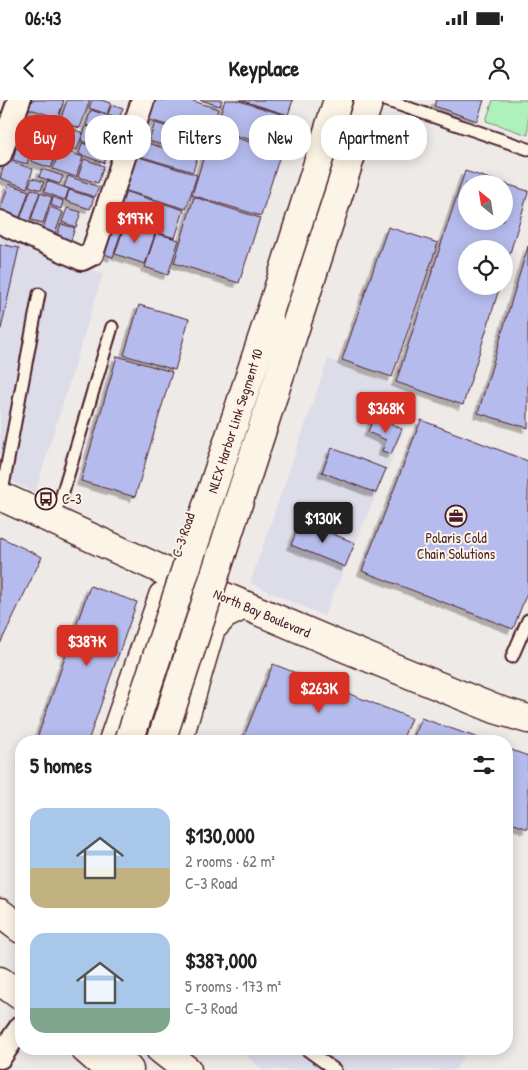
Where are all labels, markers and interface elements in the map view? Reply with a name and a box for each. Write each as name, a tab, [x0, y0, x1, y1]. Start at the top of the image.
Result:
text: 06:43	[25, 5, 61, 31]
text: Keyplace	[229, 53, 299, 83]
icon: back	[15, 54, 43, 82]
icon: person	[485, 54, 513, 82]
chip: Buy	[15, 115, 75, 160]
chip: Rent	[85, 115, 151, 160]
chip: Filters	[161, 115, 239, 160]
chip: New	[249, 115, 311, 160]
chip: Apartment	[321, 115, 427, 160]
north arrow	[458, 175, 512, 230]
map controls	[458, 175, 513, 295]
pin: $197K	[100, 202, 170, 244]
text: $197K	[117, 207, 153, 229]
button: locate	[458, 240, 513, 295]
street label: NLEX Harbor Link Segment 10	[202, 346, 268, 496]
pin: $368K	[351, 392, 421, 434]
text: $368K	[368, 397, 404, 419]
bus stop icon: C-3	[34, 487, 58, 511]
place label: C-3	[62, 489, 82, 508]
pin: $130K	[288, 502, 358, 544]
office icon: Polaris Cold Chain Solutions	[444, 504, 468, 528]
text: $130K	[305, 507, 341, 529]
street label: C-3 Road	[166, 510, 199, 560]
place label: Polaris Cold Chain Solutions	[417, 528, 495, 563]
street label: North Bay Boulevard	[210, 584, 314, 643]
pin: $387K	[52, 624, 122, 667]
text: $387K	[68, 630, 106, 652]
pin: $263K	[284, 672, 354, 714]
text: $263K	[300, 677, 338, 699]
text: 5 homes	[30, 751, 92, 780]
icon: filters	[470, 751, 498, 779]
text: $130,000	[185, 821, 255, 850]
icon: home	[70, 828, 130, 888]
text: 2 rooms · 62 m²	[185, 850, 275, 872]
text: C-3 Road	[185, 872, 237, 894]
text: $387,000	[185, 946, 257, 975]
icon: home	[70, 953, 130, 1013]
text: 5 rooms · 173 m²	[185, 975, 281, 997]
text: C-3 Road	[185, 997, 237, 1019]

